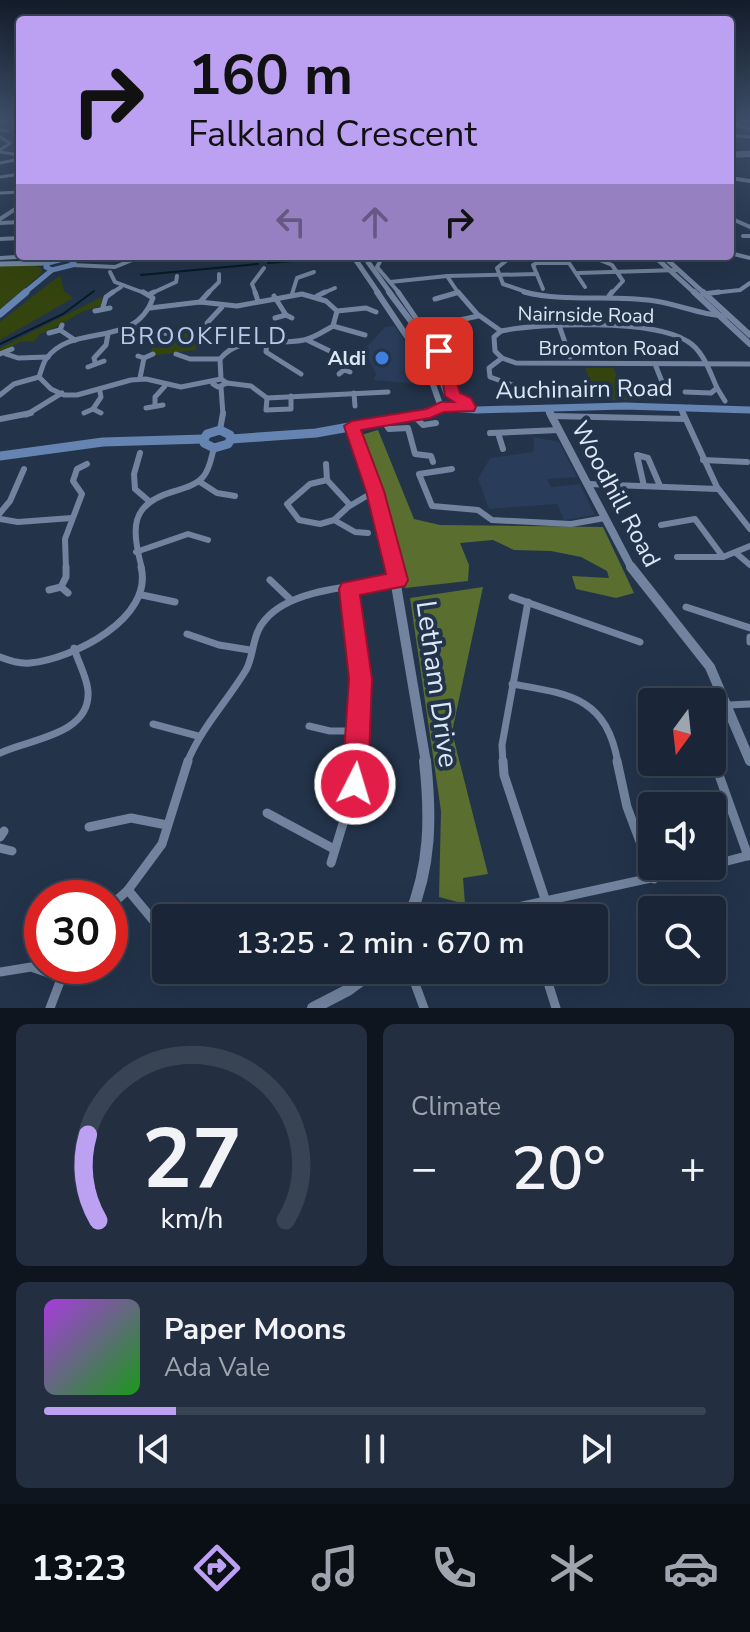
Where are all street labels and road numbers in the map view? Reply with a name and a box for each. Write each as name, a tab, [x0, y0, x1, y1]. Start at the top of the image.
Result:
street label: Nairnside Road	[517, 300, 655, 330]
street label: Broomton Road	[539, 335, 679, 362]
street label: Auchinairn Road	[495, 371, 673, 407]
street label: Woodhill Road	[564, 415, 668, 573]
street label: Letham Drive	[406, 598, 468, 770]

